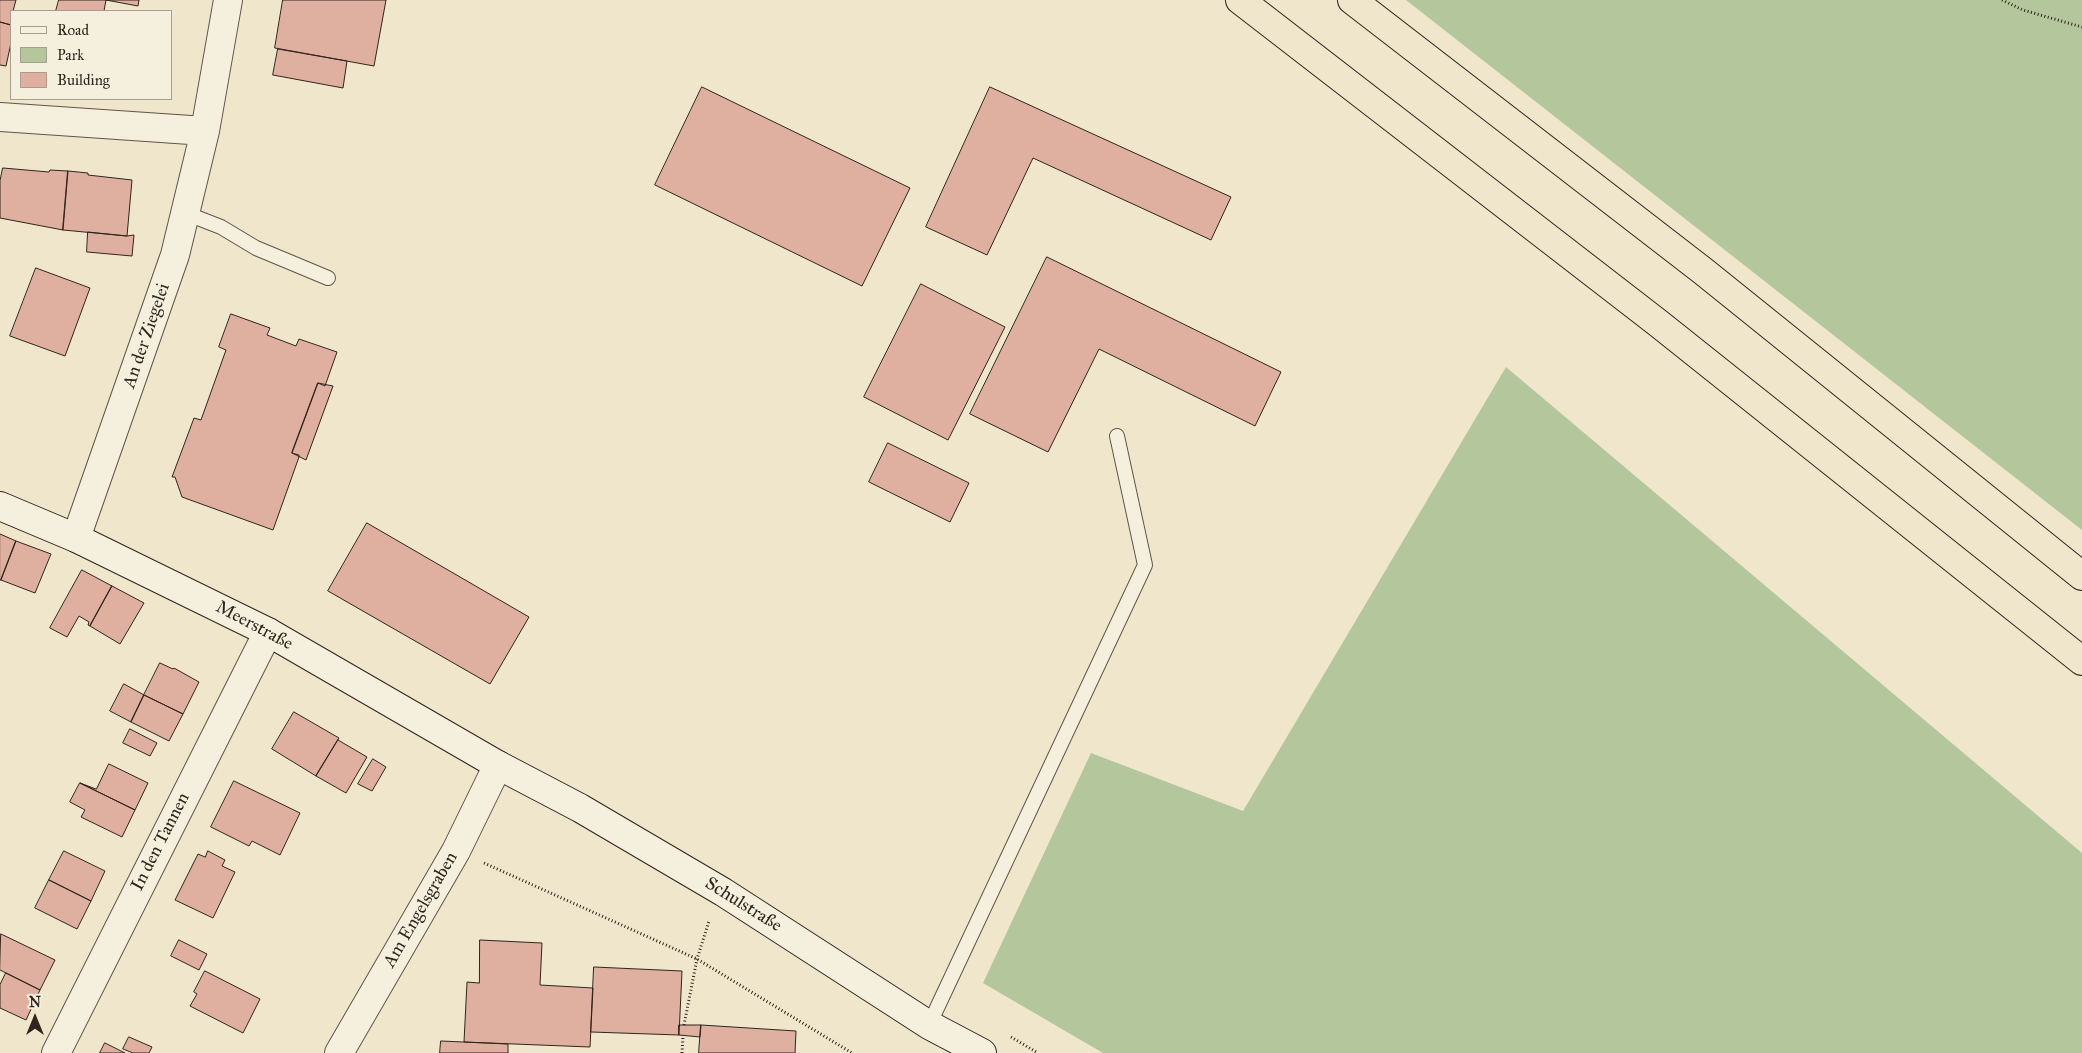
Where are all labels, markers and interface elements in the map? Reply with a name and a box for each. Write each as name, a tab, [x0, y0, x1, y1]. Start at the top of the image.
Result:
legend	[10, 10, 172, 100]
text: Road	[57, 21, 89, 39]
text: Park	[57, 46, 84, 64]
text: Building	[57, 71, 110, 89]
street label: An der Ziegelei	[119, 281, 175, 391]
street label: Meerstraße	[212, 597, 296, 655]
street label: In den Tannen	[127, 789, 195, 895]
street label: Am Engelsgraben	[379, 848, 463, 972]
street label: Schulstraße	[701, 873, 785, 937]
north arrow	[10, 993, 60, 1043]
text: N	[29, 994, 41, 1011]

